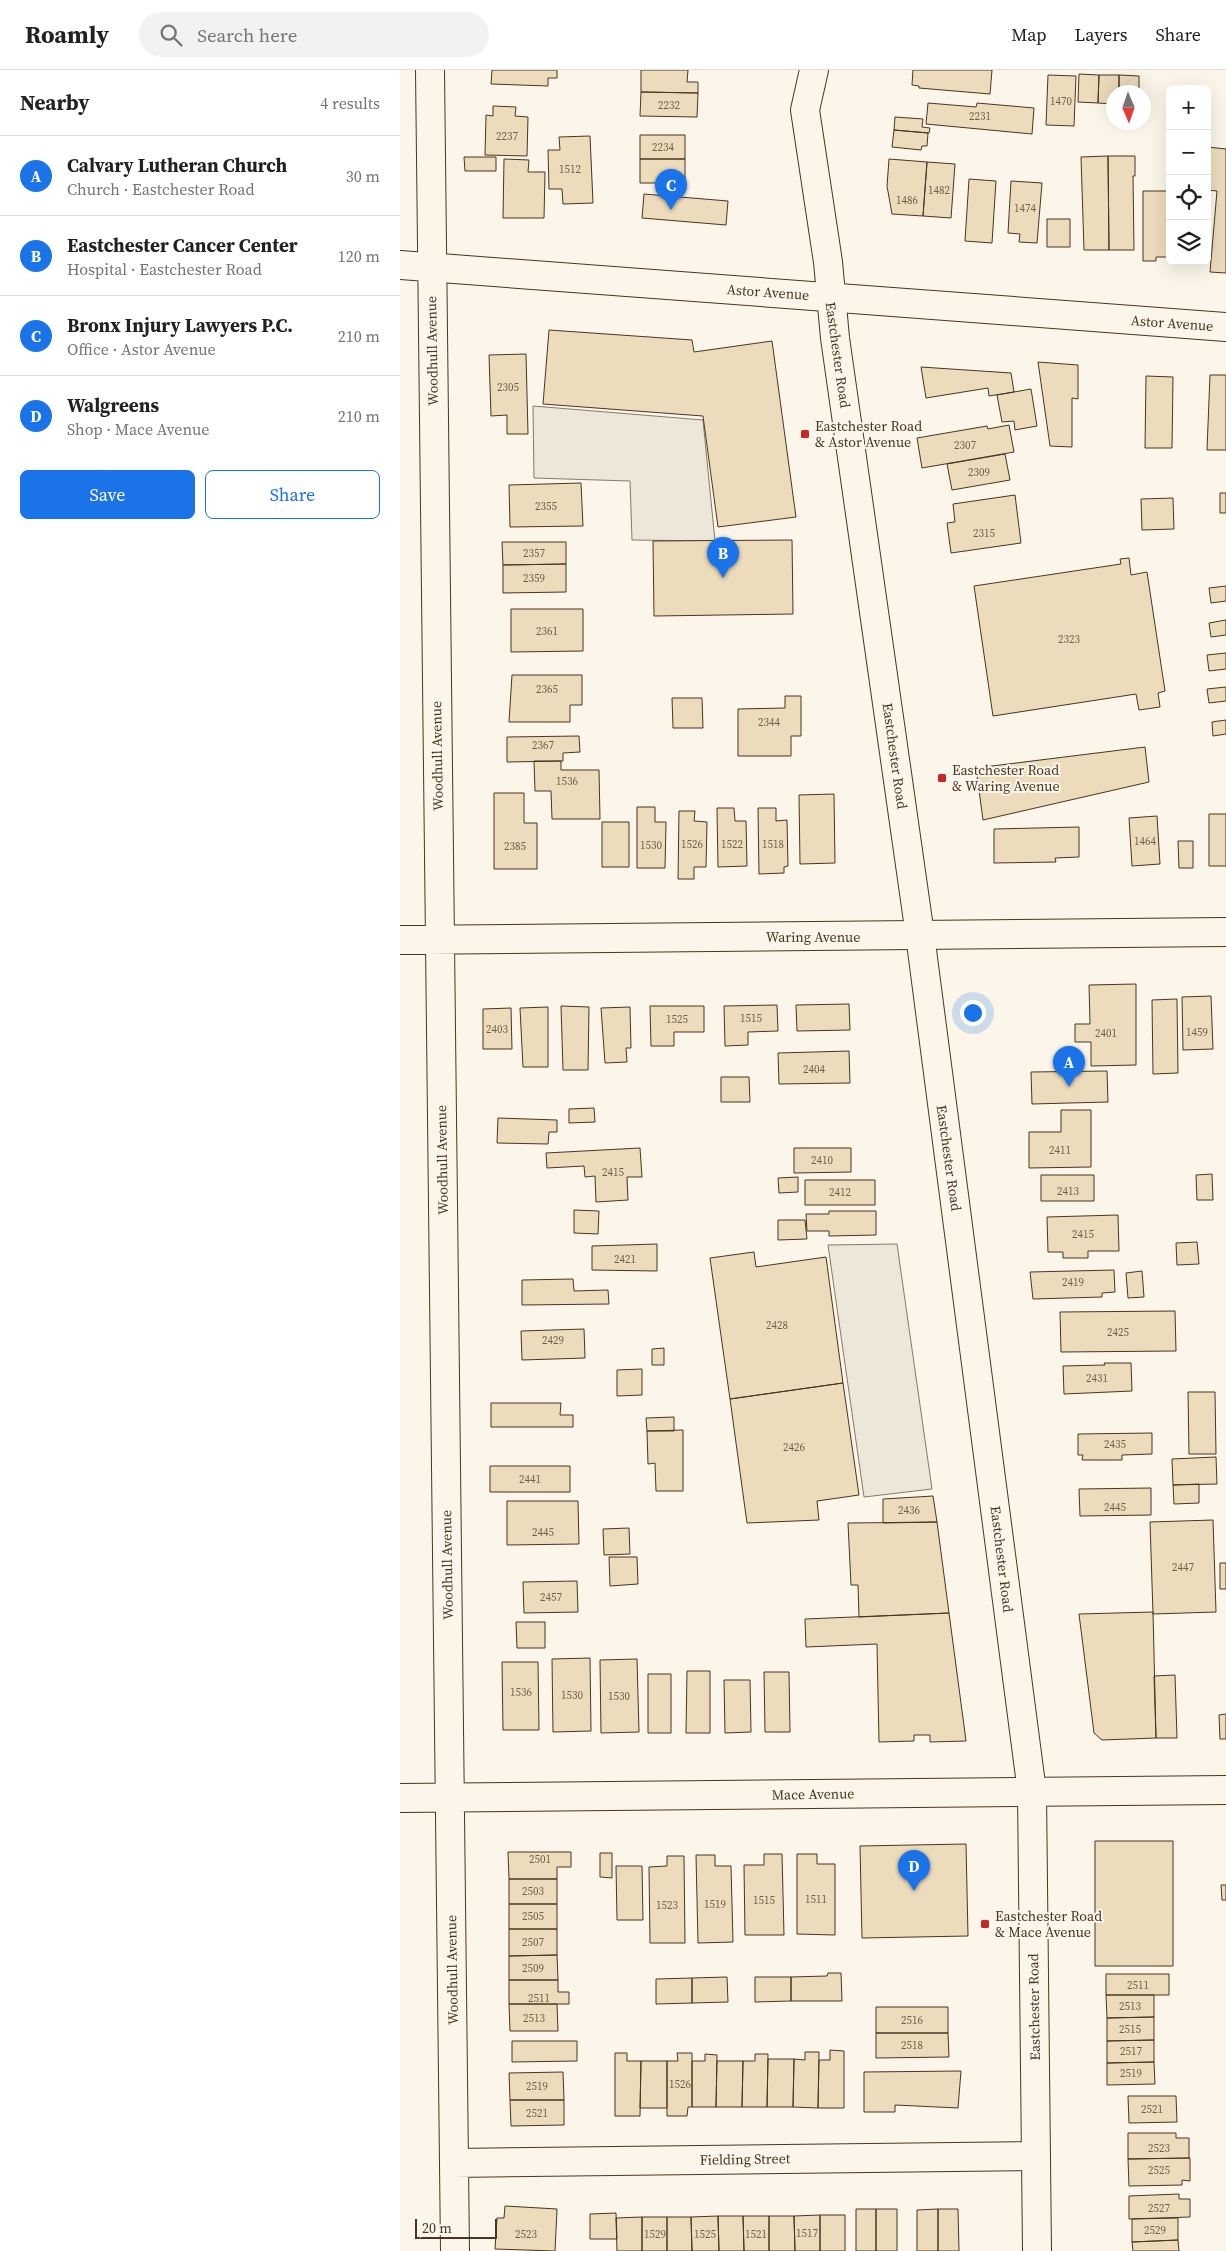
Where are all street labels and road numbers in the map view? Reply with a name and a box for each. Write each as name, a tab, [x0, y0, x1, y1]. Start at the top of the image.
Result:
street label: Astor Avenue	[726, 279, 810, 305]
street label: Woodhull Avenue	[421, 296, 443, 406]
street label: Eastchester Road	[821, 301, 855, 409]
street label: Astor Avenue	[1130, 310, 1214, 336]
street label: Woodhull Avenue	[426, 701, 448, 811]
street label: Eastchester Road	[878, 702, 912, 810]
street label: Waring Avenue	[766, 927, 860, 947]
street label: Eastchester Road	[932, 1104, 966, 1212]
street label: Woodhull Avenue	[431, 1105, 453, 1215]
street label: Eastchester Road	[986, 1505, 1018, 1613]
street label: Woodhull Avenue	[436, 1510, 458, 1620]
street label: Mace Avenue	[771, 1783, 855, 1805]
street label: Woodhull Avenue	[441, 1915, 463, 2025]
street label: Eastchester Road	[1023, 1953, 1045, 2061]
street label: Fielding Street	[700, 2148, 791, 2170]

